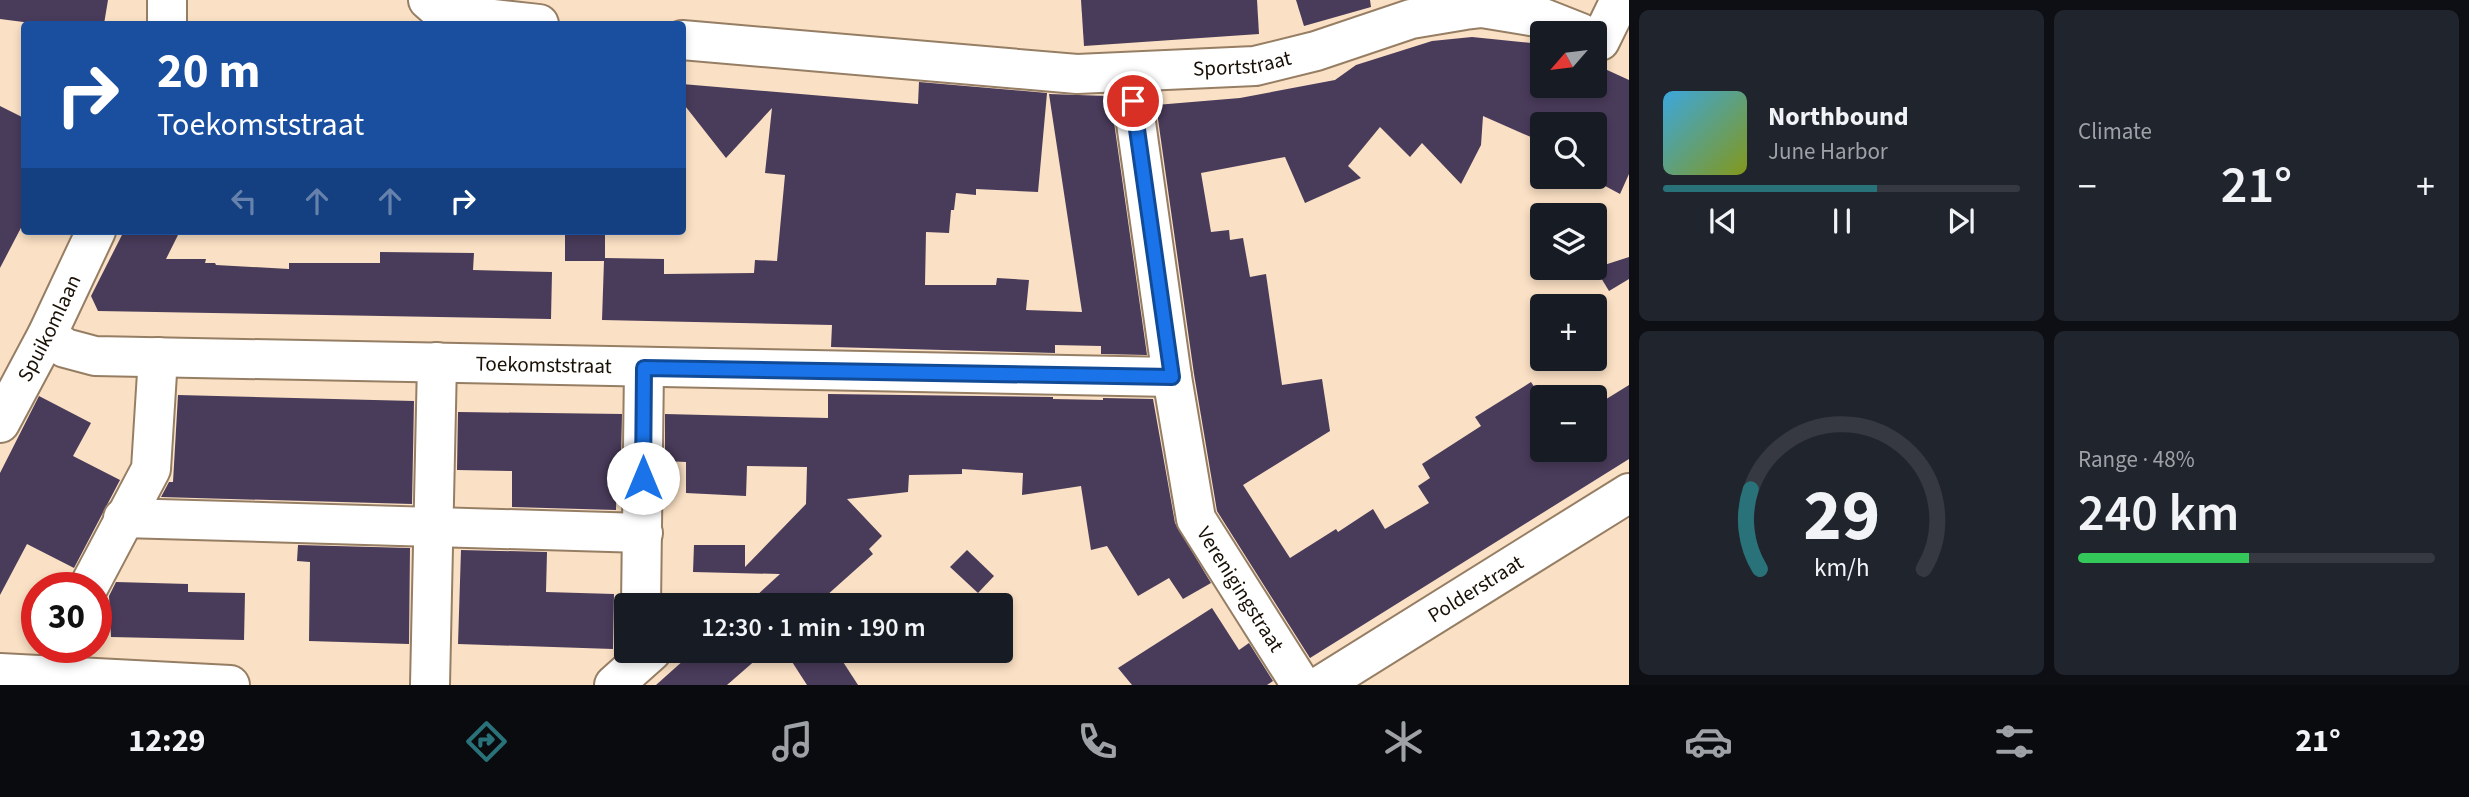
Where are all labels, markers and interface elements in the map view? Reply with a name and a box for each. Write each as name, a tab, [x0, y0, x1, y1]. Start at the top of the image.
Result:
north arrow	[1530, 21, 1606, 98]
map controls	[1530, 21, 1607, 462]
text: 20 m	[157, 37, 261, 107]
street label: Sportstraat	[1192, 43, 1294, 84]
icon: right	[42, 49, 133, 140]
pin	[1103, 71, 1163, 131]
icon: arrive	[1114, 82, 1152, 120]
text: Northbound	[1768, 98, 1909, 135]
text: Toekomststraat	[157, 102, 364, 148]
button: search	[1530, 112, 1607, 189]
text: Climate	[2078, 115, 2152, 148]
text: June Harbor	[1768, 135, 1888, 168]
text: 21°	[2221, 149, 2292, 223]
text: −	[2078, 160, 2097, 214]
text: +	[2416, 160, 2435, 214]
icon: left	[225, 182, 263, 220]
icon: ahead	[298, 182, 336, 220]
icon: ahead	[371, 182, 409, 220]
icon: right	[444, 182, 482, 220]
icon: previous	[1704, 202, 1742, 240]
icon: pause	[1823, 202, 1861, 240]
icon: next	[1942, 202, 1980, 240]
button: layers	[1530, 203, 1607, 280]
street label: Spuikomlaan	[10, 269, 88, 387]
button: +	[1530, 294, 1607, 371]
street label: Toekomststraat	[475, 348, 612, 381]
button: −	[1530, 385, 1607, 462]
position arrow	[606, 441, 680, 515]
text: Range · 48%	[2078, 443, 2195, 476]
text: 29	[1803, 464, 1880, 568]
text: 240 km	[2078, 477, 2239, 551]
street label: Verenigingstraat	[1189, 521, 1291, 658]
street label: Polderstraat	[1422, 547, 1529, 630]
text: km/h	[1814, 550, 1869, 586]
speed limit sign: 30	[21, 572, 112, 663]
text: 12:30 · 1 min · 190 m	[701, 609, 926, 646]
icon: directions	[462, 717, 511, 766]
icon: music	[768, 717, 817, 766]
icon: phone	[1073, 717, 1122, 766]
icon: climate	[1379, 717, 1428, 766]
icon: car	[1684, 717, 1733, 766]
icon: filters	[1990, 717, 2039, 766]
text: 12:29	[128, 718, 205, 764]
text: 21°	[2295, 718, 2341, 764]

